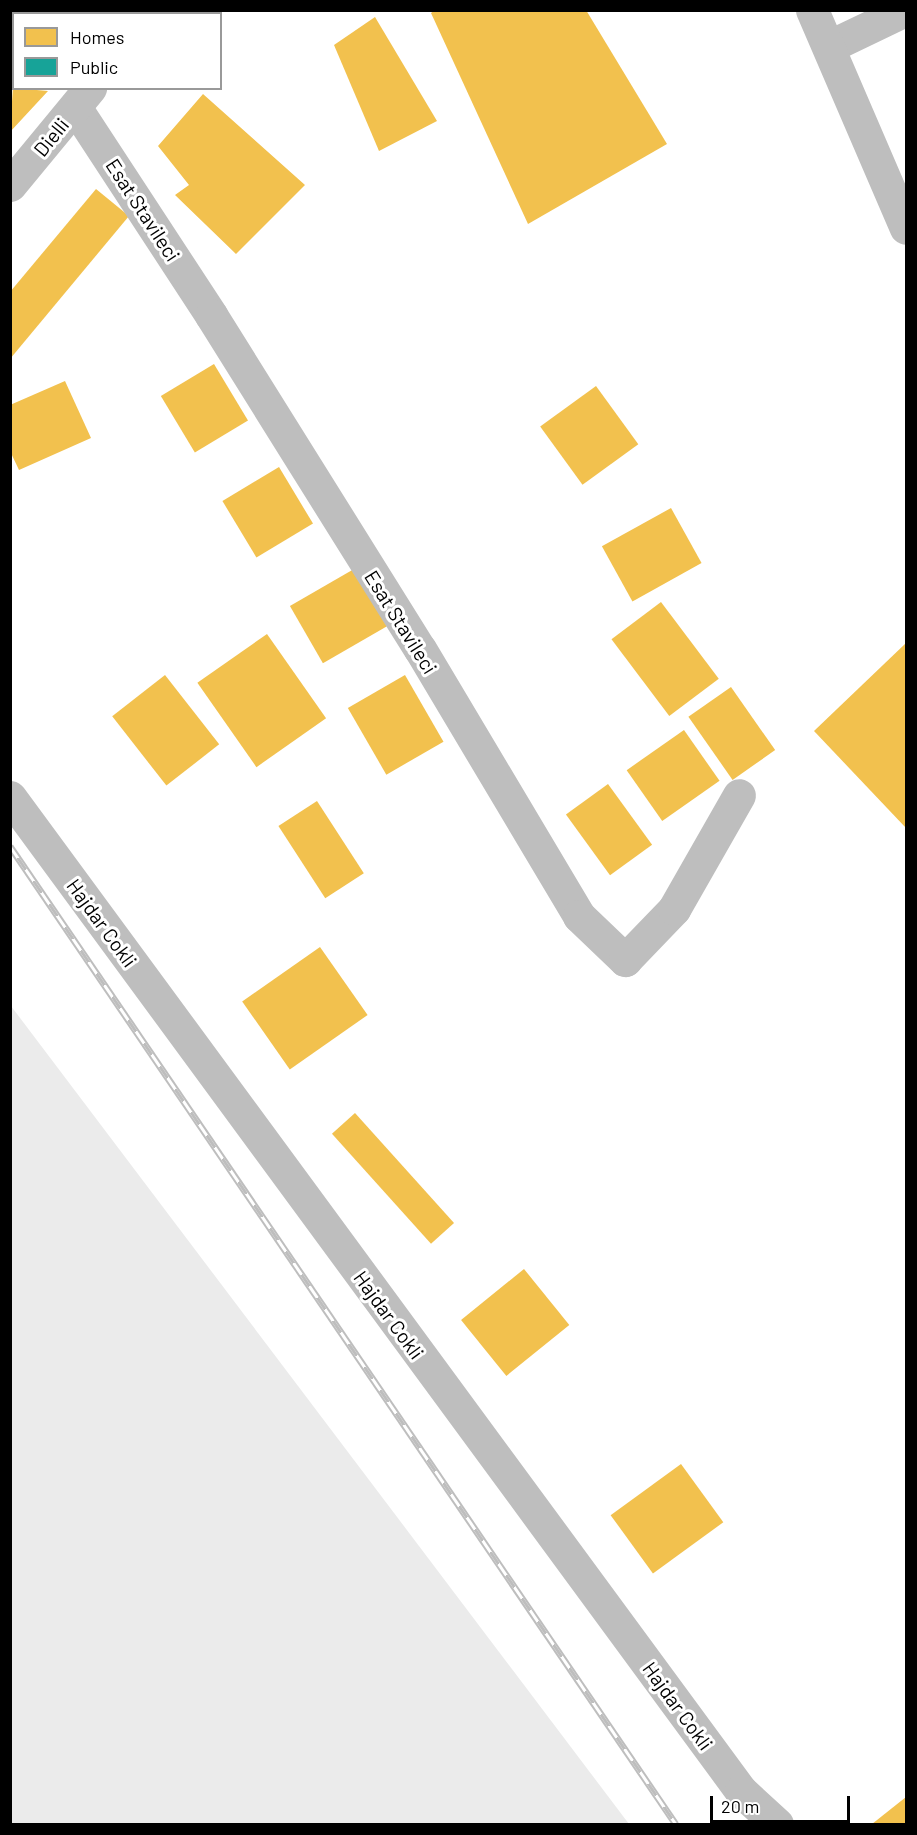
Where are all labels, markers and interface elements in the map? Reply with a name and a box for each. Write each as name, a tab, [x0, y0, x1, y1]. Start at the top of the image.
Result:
legend	[12, 12, 222, 90]
text: Homes	[70, 26, 124, 48]
text: Public	[70, 56, 118, 78]
street label: Dielli	[28, 113, 74, 161]
street label: Esat Stavileci	[101, 154, 185, 266]
street label: Esat Stavileci	[360, 566, 442, 678]
street label: Hajdar Cokli	[62, 874, 142, 972]
street label: Hajdar Cokli	[349, 1266, 429, 1364]
street label: Hajdar Cokli	[638, 1657, 718, 1755]
scale bar	[713, 1784, 852, 1822]
text: 20 m	[721, 1795, 759, 1817]

